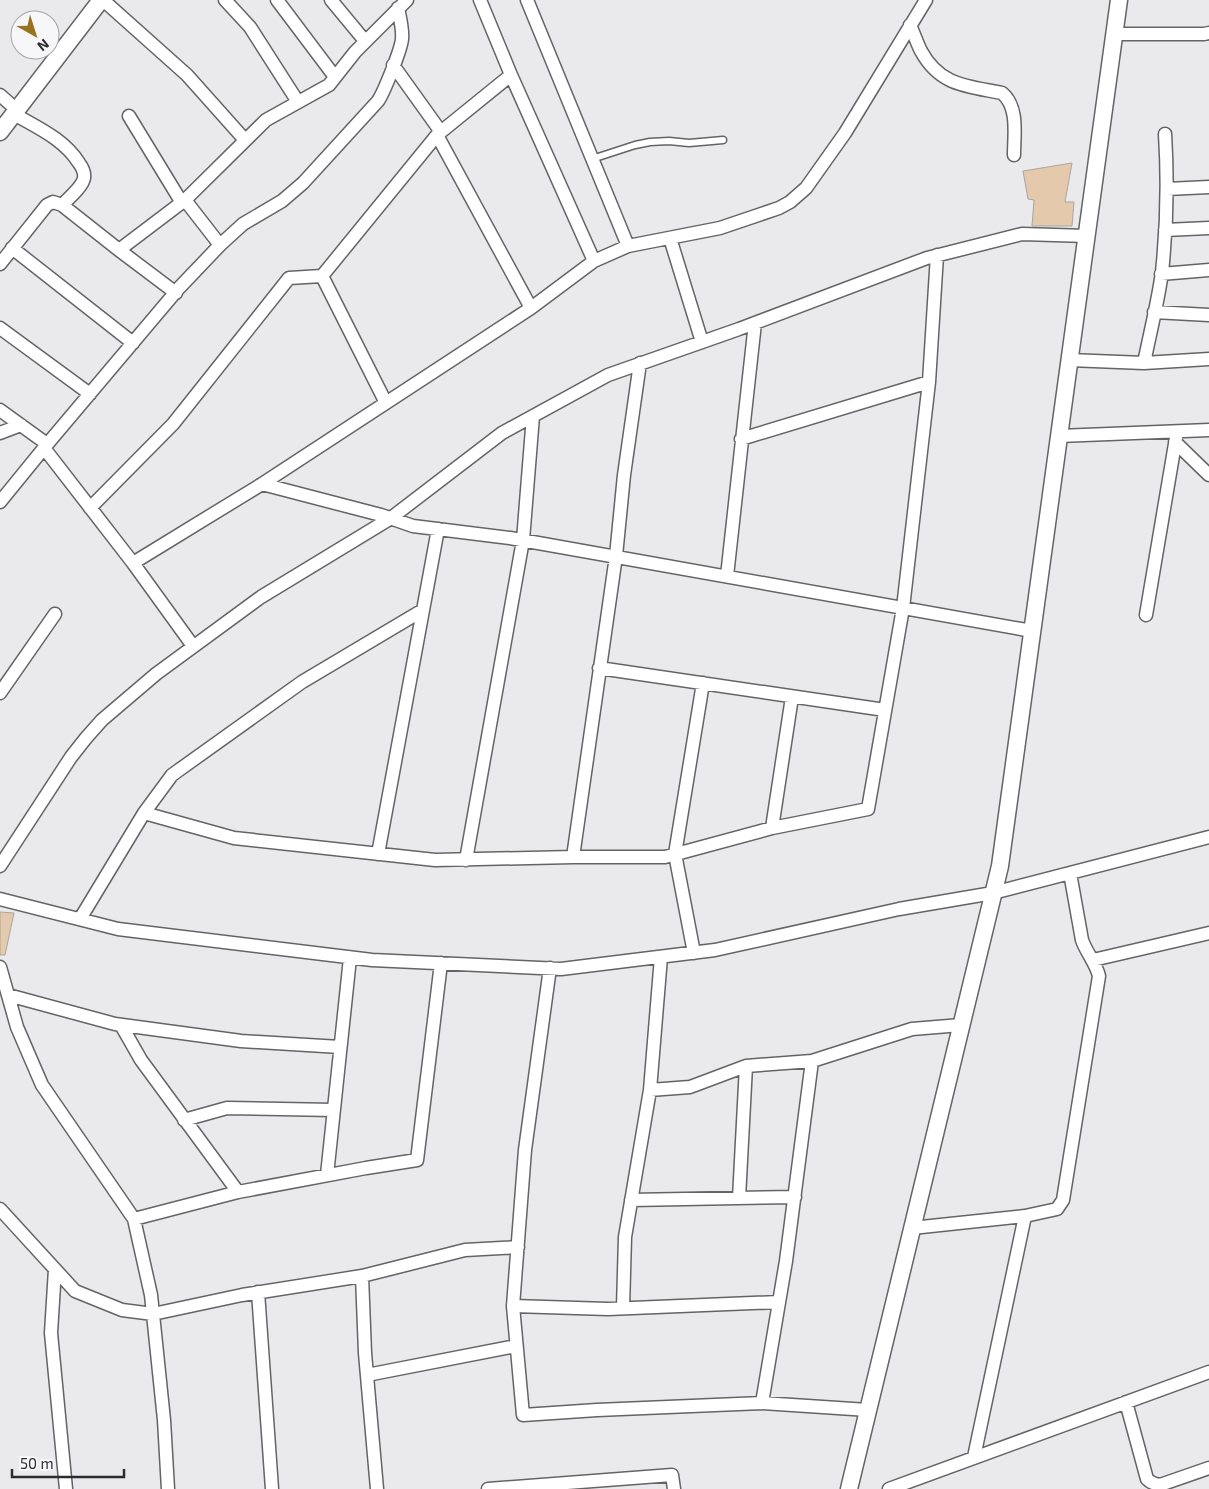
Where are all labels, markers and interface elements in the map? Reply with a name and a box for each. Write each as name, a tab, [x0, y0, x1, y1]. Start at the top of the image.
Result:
north arrow	[10, 10, 60, 60]
text: N	[34, 36, 53, 55]
scale bar	[12, 1446, 125, 1478]
text: 50 m	[20, 1454, 54, 1472]

